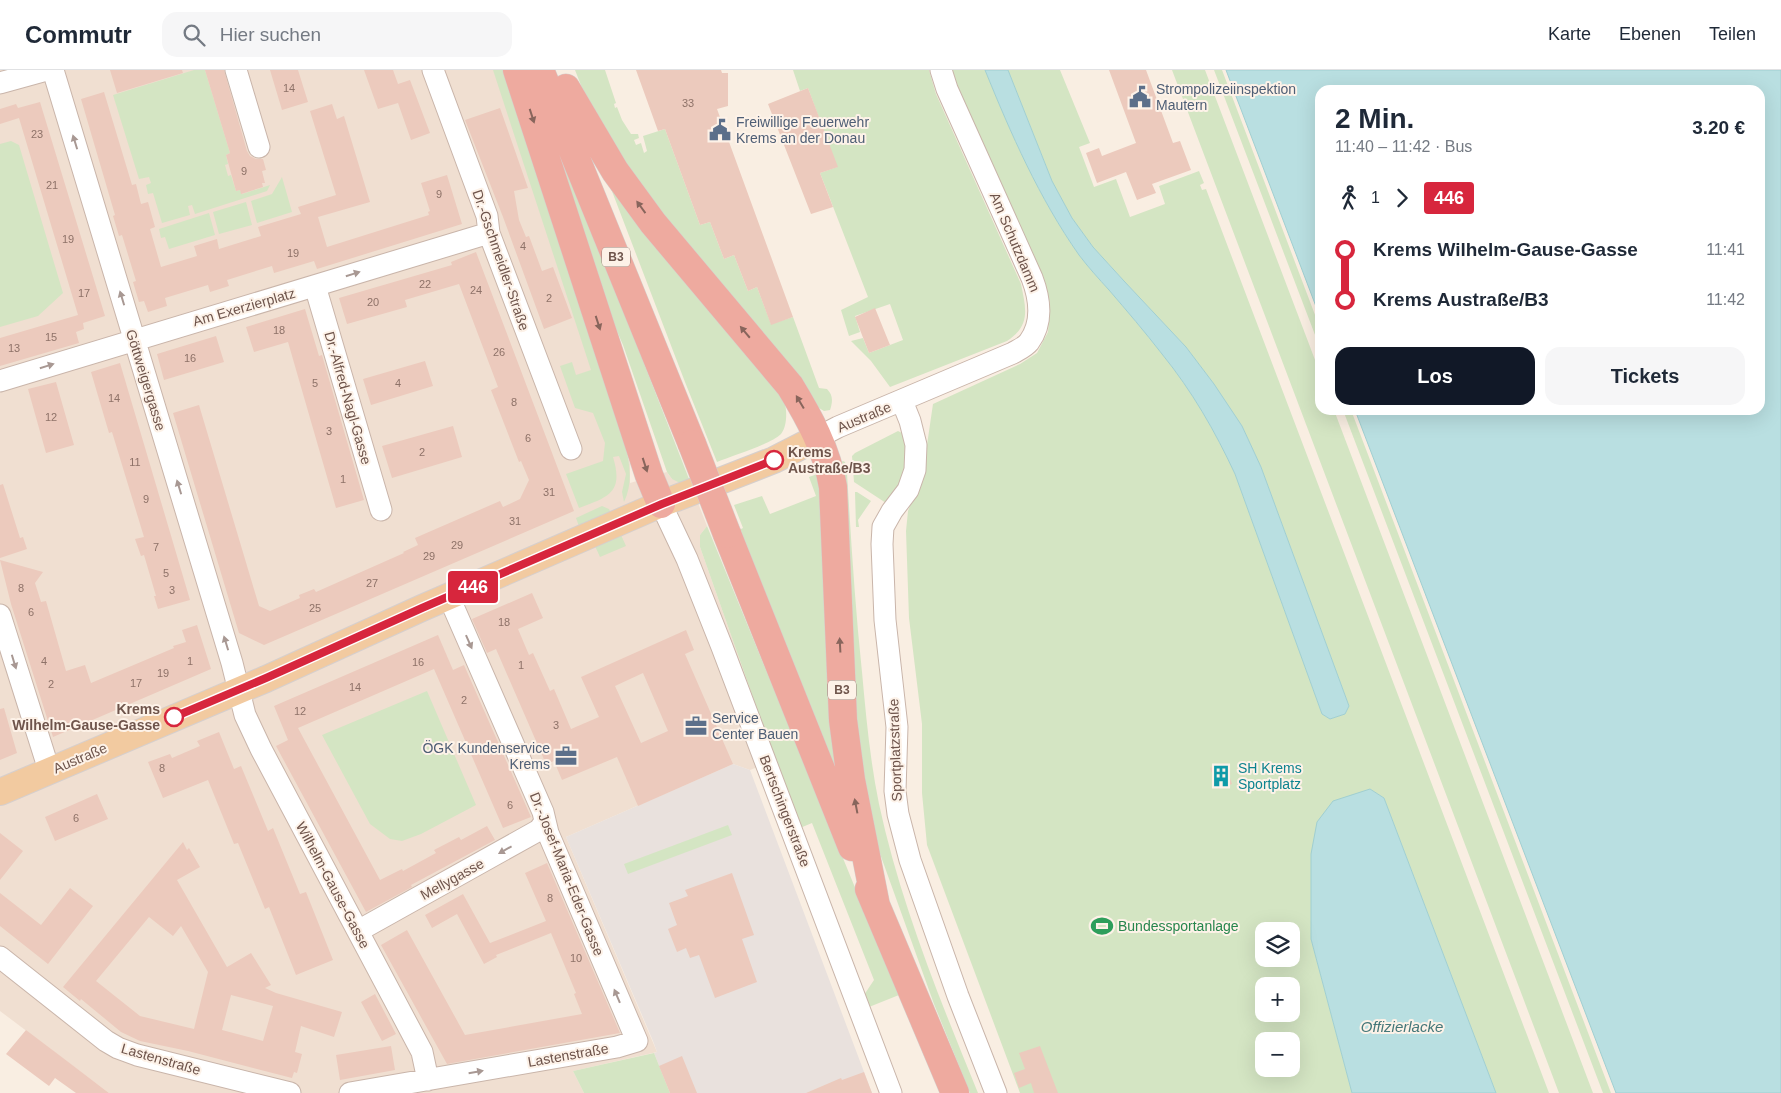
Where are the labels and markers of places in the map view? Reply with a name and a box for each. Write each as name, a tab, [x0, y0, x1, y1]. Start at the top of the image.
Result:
place label: Strompolizeiinspektion Mautern	[1156, 81, 1296, 113]
public building icon: Strompolizeiinspektion Mautern	[1127, 84, 1153, 110]
place label: Freiwillige Feuerwehr Krems an der Donau	[736, 114, 869, 146]
public building icon: Freiwillige Feuerwehr Krems an der Donau	[707, 117, 733, 143]
place label: Krems Austraße/B3	[788, 444, 871, 476]
marker: Krems Austraße/B3	[764, 450, 784, 470]
place label: Krems Wilhelm-Gause-Gasse	[12, 701, 160, 733]
marker: Krems Wilhelm-Gause-Gasse	[164, 707, 184, 727]
place label: Service Center Bauen	[712, 710, 798, 742]
office icon: Service Center Bauen	[683, 713, 709, 739]
place label: ÖGK Kundenservice Krems	[422, 739, 550, 772]
office icon: ÖGK Kundenservice Krems	[553, 743, 579, 769]
place label: SH Krems Sportplatz	[1238, 760, 1302, 792]
building icon: SH Krems Sportplatz	[1208, 763, 1234, 789]
sports icon: Bundessportanlage	[1089, 913, 1115, 939]
place label: Bundessportanlage	[1118, 918, 1239, 934]

